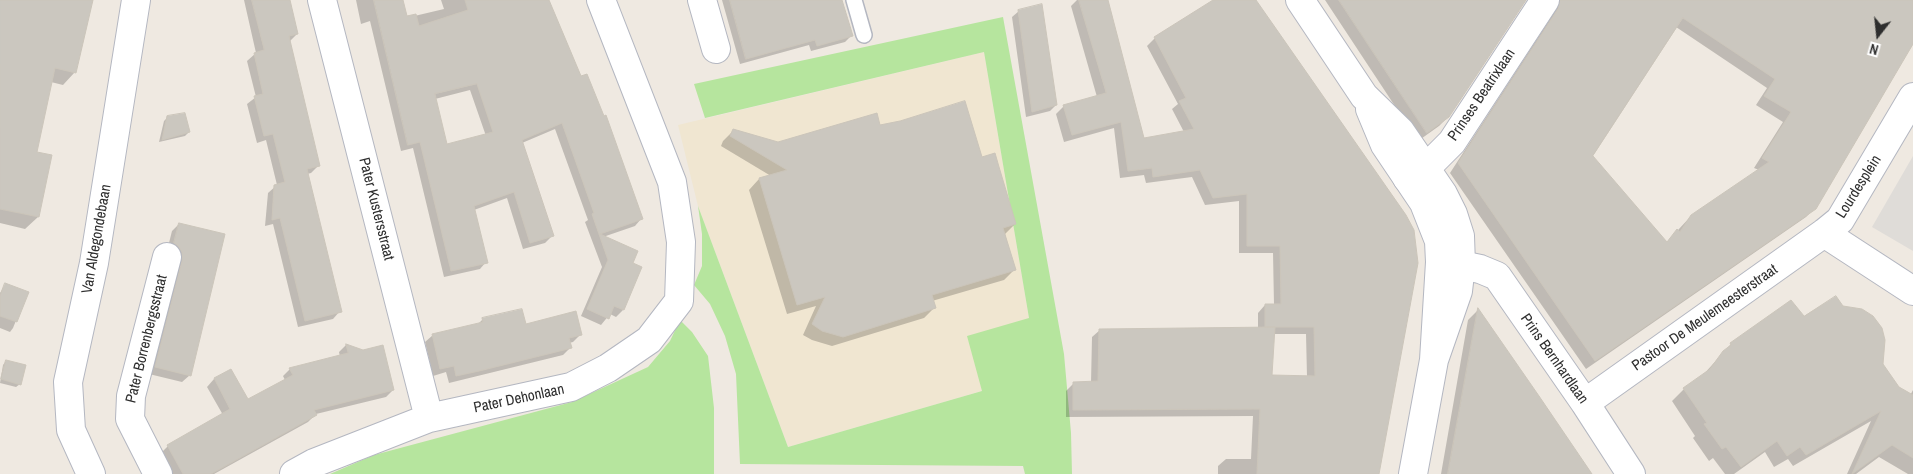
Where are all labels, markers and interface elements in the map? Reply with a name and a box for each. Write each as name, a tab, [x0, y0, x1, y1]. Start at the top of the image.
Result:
north arrow	[1853, 10, 1903, 60]
text: N	[1867, 40, 1880, 59]
street label: Prinses Beatrixlaan	[1445, 45, 1519, 145]
street label: Lourdesplein	[1833, 152, 1885, 222]
street label: Pater Kustersstraat	[355, 156, 397, 262]
street label: Van Aldegondebaan	[79, 183, 115, 295]
street label: Pastoor De Meulemeesterstraat	[1629, 261, 1781, 375]
street label: Pater Borrenbergsstraat	[122, 273, 172, 405]
street label: Prins Bernhardlaan	[1516, 310, 1592, 408]
street label: Pater Dehonlaan	[472, 381, 566, 417]

